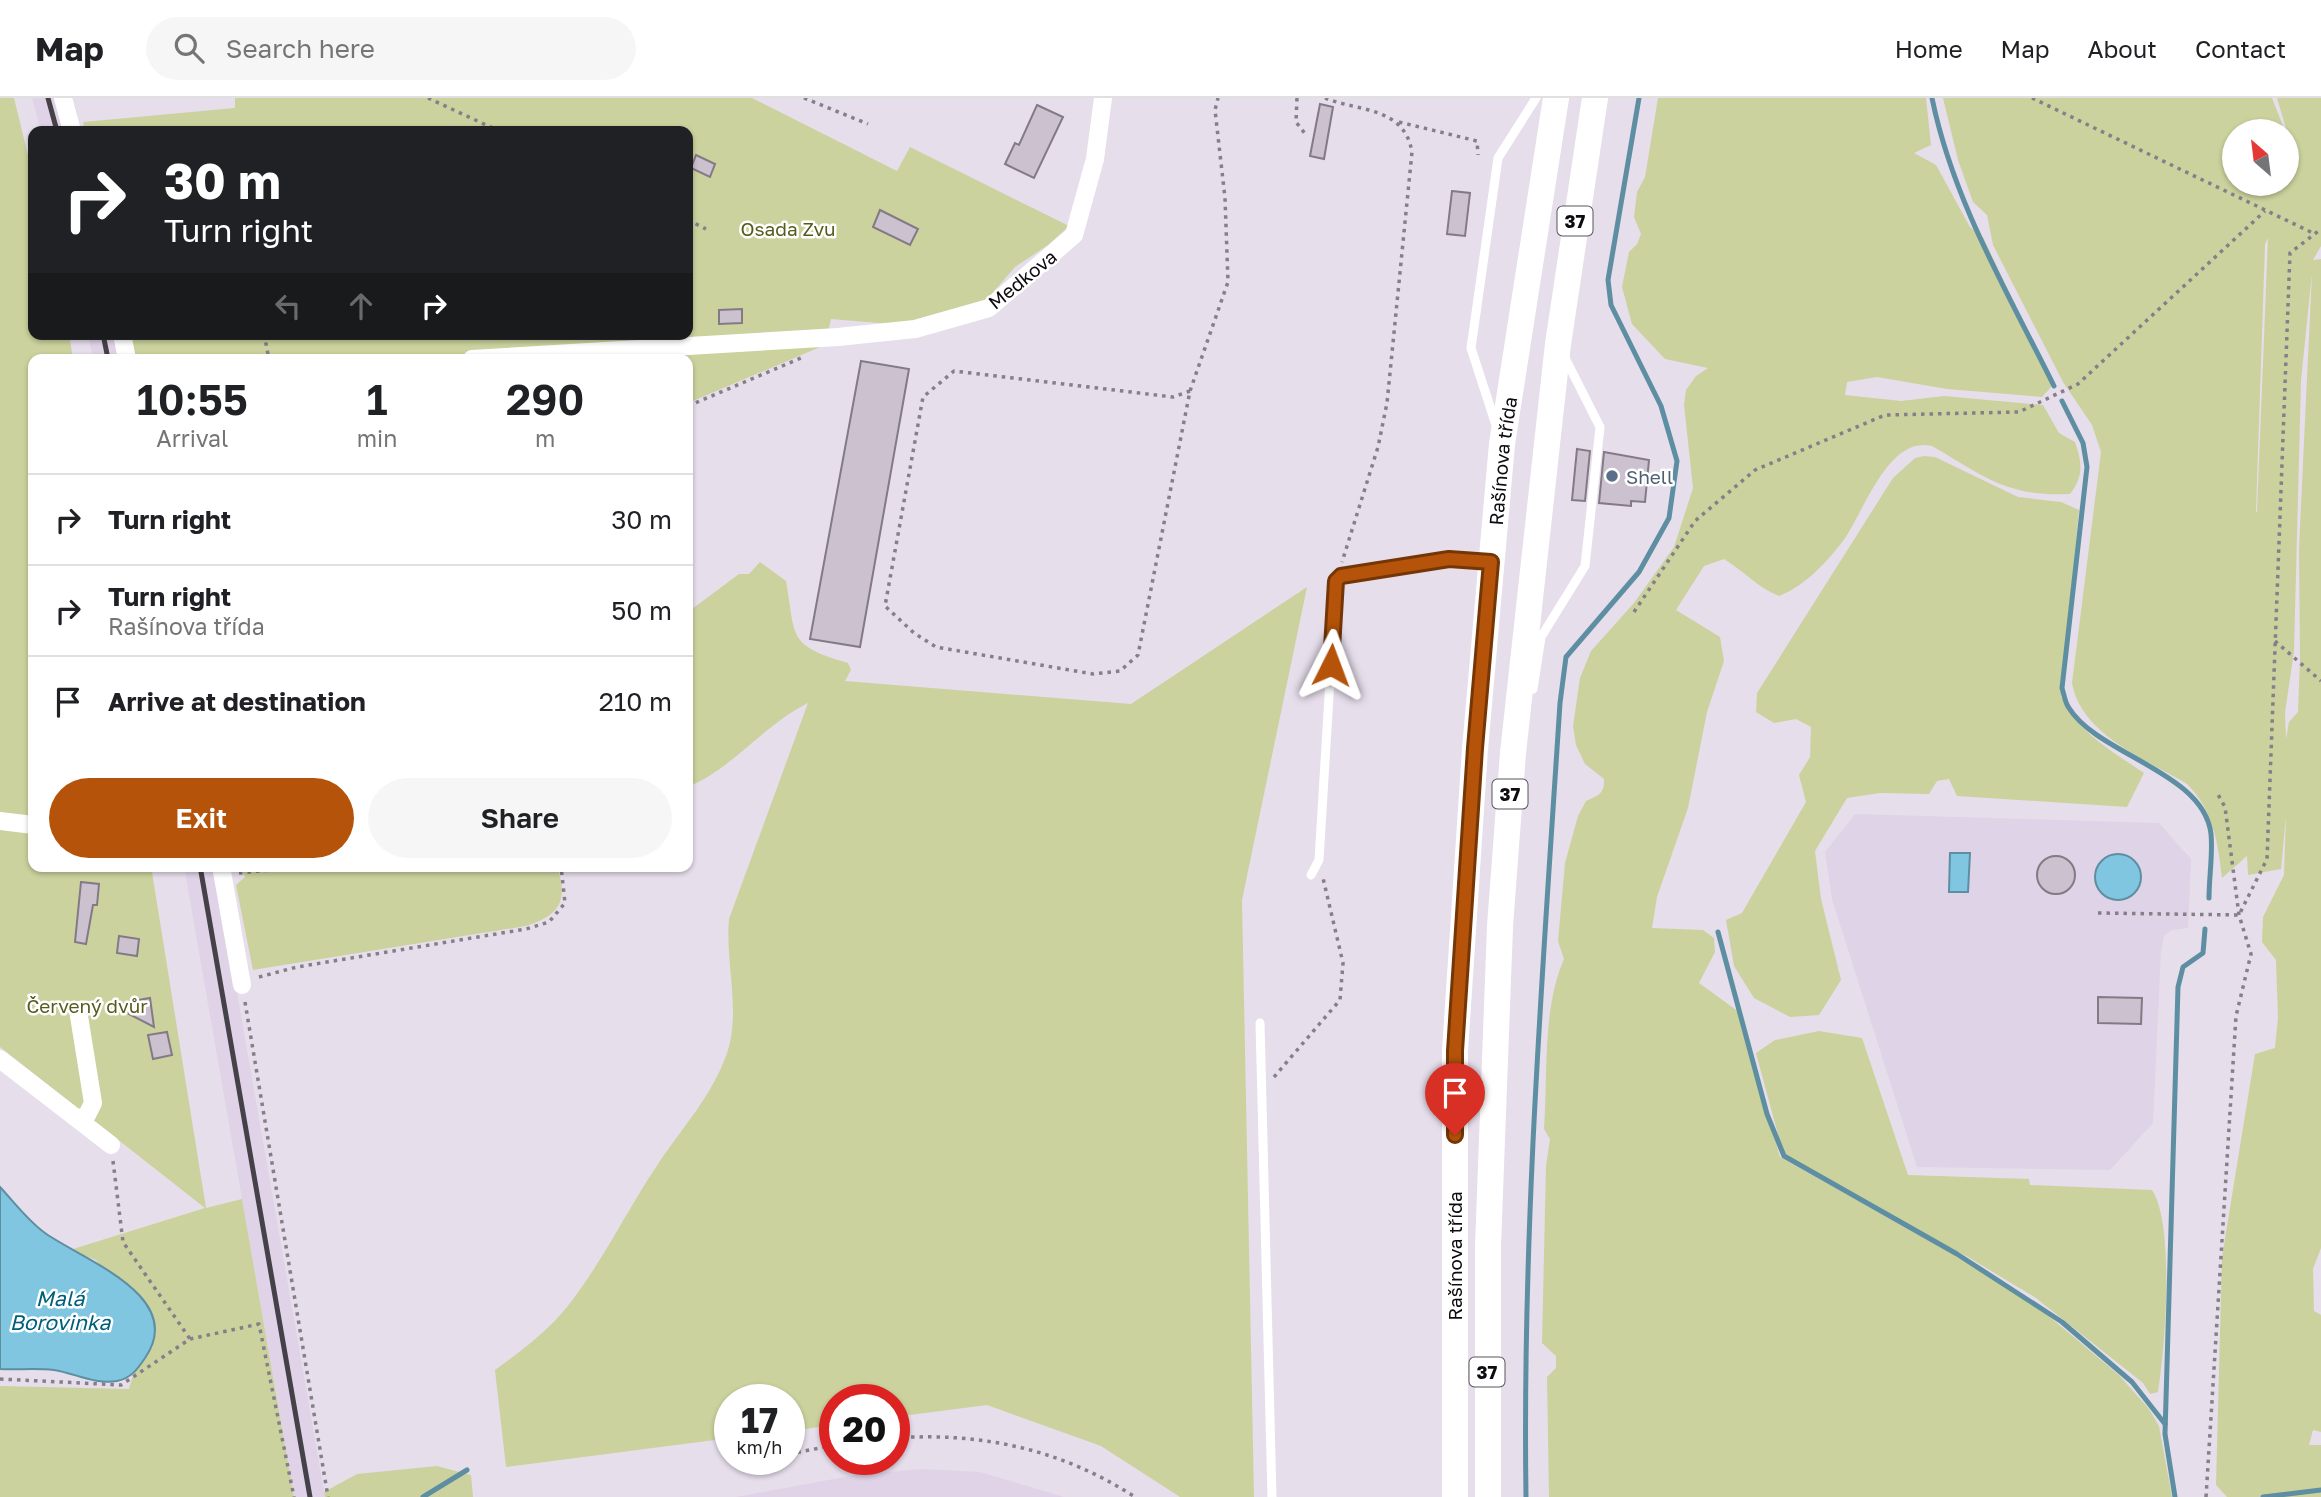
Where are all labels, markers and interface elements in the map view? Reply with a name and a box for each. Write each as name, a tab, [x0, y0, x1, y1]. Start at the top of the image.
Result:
search box	[146, 17, 636, 80]
text: Map	[35, 29, 104, 68]
icon: search	[170, 29, 208, 67]
text: Search here	[226, 33, 375, 64]
text: Home	[1895, 34, 1963, 63]
text: Map	[2001, 34, 2050, 63]
text: About	[2088, 34, 2157, 63]
text: Contact	[2195, 34, 2286, 63]
north arrow	[2222, 119, 2300, 196]
map controls	[2222, 119, 2299, 196]
text: 30 m	[164, 151, 281, 210]
icon: right	[49, 154, 140, 245]
road number: 37	[1558, 207, 1592, 236]
text: Turn right	[164, 211, 313, 249]
park label: Osada Zvu	[740, 217, 836, 240]
street label: Medkova	[983, 245, 1061, 313]
icon: left	[269, 287, 307, 325]
icon: ahead	[342, 287, 380, 325]
icon: right	[415, 287, 453, 325]
text: 10:55	[137, 374, 248, 424]
text: 1	[366, 374, 388, 424]
text: 290	[506, 374, 584, 424]
street label: Rašínova třída	[1483, 395, 1521, 526]
text: Arrival	[156, 424, 228, 452]
text: min	[357, 424, 397, 452]
text: m	[535, 424, 555, 452]
place label: Shell	[1626, 465, 1673, 488]
marker: Shell	[1604, 468, 1620, 484]
icon: right	[49, 501, 87, 539]
text: Turn right	[108, 504, 231, 535]
text: 30 m	[611, 504, 672, 535]
text: Turn right	[108, 581, 231, 612]
icon: right	[49, 592, 87, 630]
text: 50 m	[611, 595, 672, 626]
text: Rašínova třída	[108, 612, 265, 640]
position arrow	[1294, 628, 1368, 702]
icon: arrive	[49, 683, 87, 721]
text: Arrive at destination	[108, 686, 366, 717]
text: 210 m	[599, 686, 672, 717]
button: Exit	[49, 778, 354, 858]
button: Share	[368, 778, 672, 858]
road number: 37	[1492, 780, 1528, 808]
park label: Červený dvůr	[26, 994, 148, 1017]
pin	[1425, 1063, 1485, 1135]
icon: arrive	[1436, 1074, 1474, 1112]
street label: Rašínova třída	[1443, 1191, 1466, 1321]
water label: Malá Borovinka	[10, 1285, 111, 1335]
road number: 37	[1470, 1358, 1504, 1386]
speed limit sign: 20	[819, 1384, 910, 1475]
text: 17	[741, 1399, 778, 1441]
text: km/h	[737, 1436, 782, 1458]

